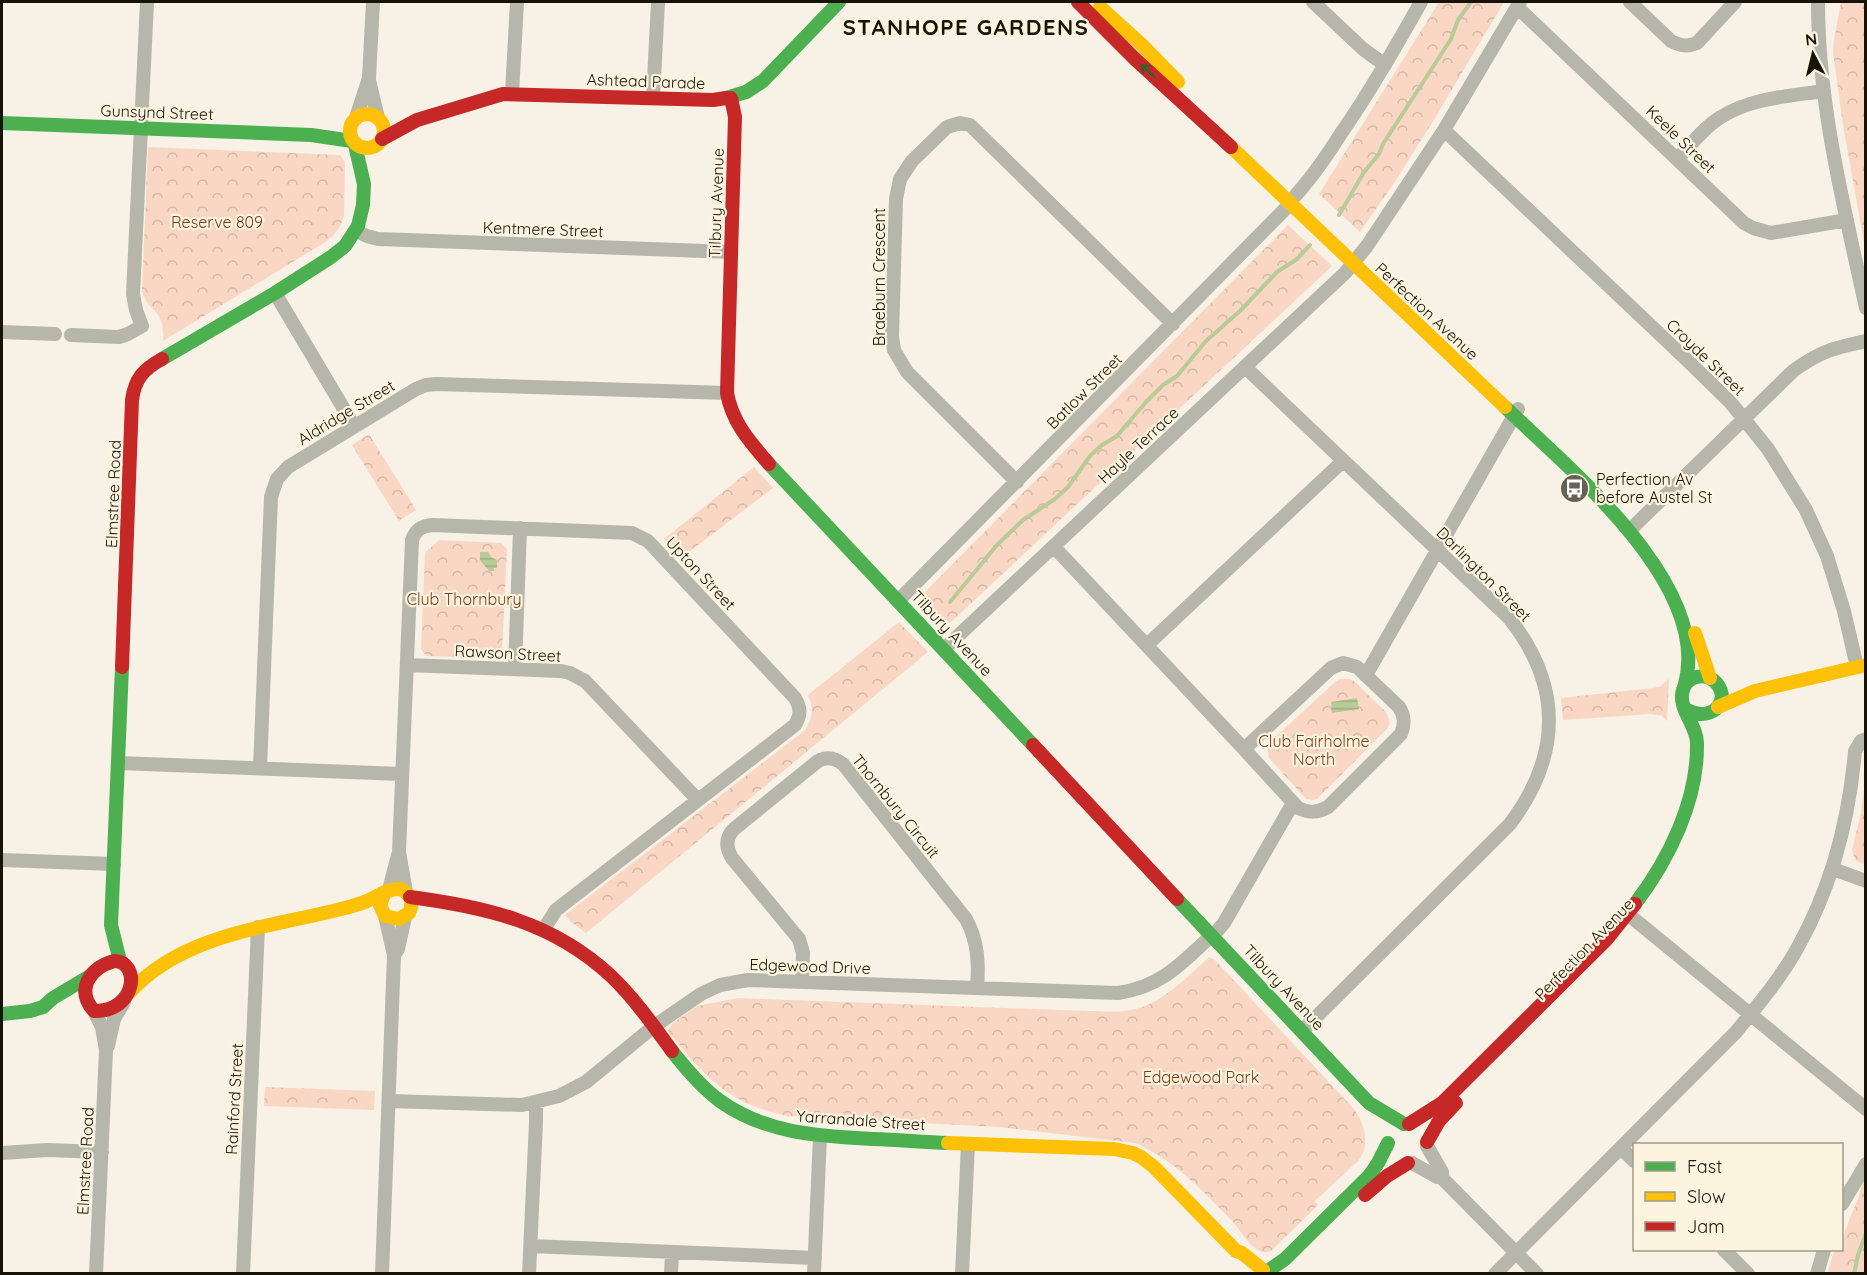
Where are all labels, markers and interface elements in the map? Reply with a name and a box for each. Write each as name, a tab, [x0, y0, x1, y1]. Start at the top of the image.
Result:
district label: STANHOPE GARDENS	[843, 13, 1089, 41]
north arrow	[1783, 24, 1843, 84]
text: N	[1804, 28, 1818, 50]
one-way arrow	[1141, 64, 1156, 78]
street label: Ashtead Parade	[586, 69, 706, 93]
street label: Gunsynd Street	[100, 100, 214, 124]
street label: Keele Street	[1642, 101, 1720, 177]
street label: Tilbury Avenue	[704, 148, 728, 258]
street label: Braeburn Crescent	[869, 208, 889, 346]
park label: Reserve 809	[171, 212, 263, 232]
street label: Kentmere Street	[482, 217, 604, 241]
street label: Perfection Avenue	[1371, 258, 1483, 364]
street label: Croyde Street	[1662, 314, 1750, 400]
street label: Batlow Street	[1042, 349, 1126, 433]
street label: Aldridge Street	[294, 375, 398, 449]
street label: Hayle Terrace	[1093, 403, 1183, 487]
street label: Elmstree Road	[101, 440, 125, 548]
place label: Perfection Av before Austel St	[1596, 469, 1712, 507]
bus stop icon: Perfection Av before Austel St	[1559, 472, 1591, 504]
street label: Darlington Street	[1432, 522, 1536, 626]
street label: Upton Street	[662, 532, 740, 614]
street label: Tilbury Avenue	[907, 586, 997, 680]
park label: Club Thornbury	[406, 589, 522, 609]
street label: Rawson Street	[454, 640, 562, 666]
park label: Club Fairholme North	[1258, 731, 1370, 769]
street label: Thornbury Circuit	[848, 750, 944, 862]
street label: Perfection Avenue	[1530, 894, 1638, 1004]
street label: Tilbury Avenue	[1239, 940, 1329, 1034]
street label: Edgewood Drive	[749, 954, 871, 978]
street label: Rainford Street	[221, 1043, 247, 1155]
park label: Edgewood Park	[1143, 1067, 1259, 1087]
street label: Elmstree Road	[72, 1106, 98, 1216]
street label: Yarrandale Street	[796, 1106, 926, 1134]
legend	[1633, 1143, 1843, 1251]
text: Fast	[1687, 1155, 1722, 1178]
text: Slow	[1687, 1185, 1725, 1208]
text: Jam	[1687, 1215, 1725, 1238]

